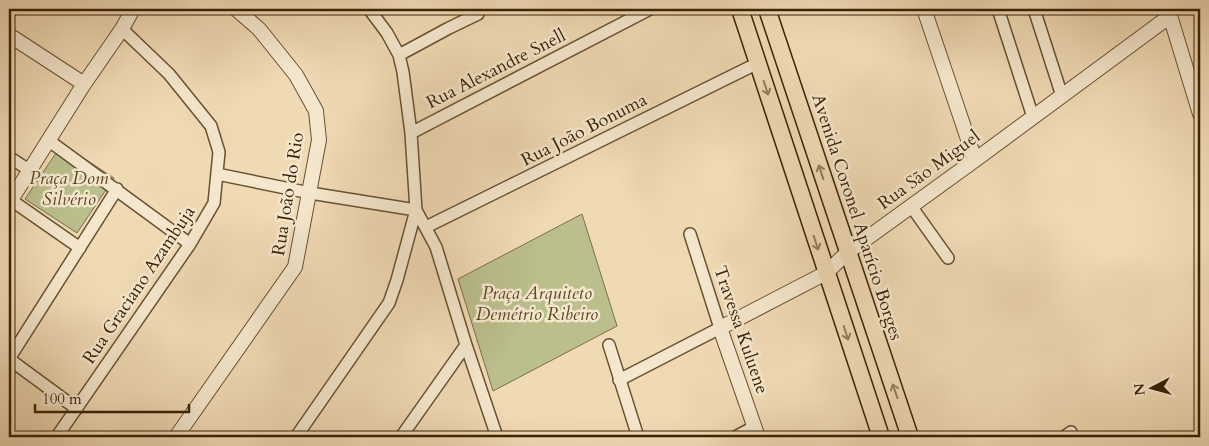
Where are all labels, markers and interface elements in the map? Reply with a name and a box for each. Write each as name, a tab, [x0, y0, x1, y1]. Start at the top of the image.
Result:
street label: Rua Alexandre Snell	[422, 23, 570, 115]
one-way arrow	[762, 80, 771, 96]
street label: Rua João Bonuma	[517, 87, 651, 173]
street label: Avenida Coronel Aparício Borges	[805, 91, 909, 343]
street label: Rua São Miguel	[873, 124, 986, 216]
street label: Rua João do Rio	[266, 130, 310, 257]
one-way arrow	[816, 165, 826, 181]
park label: Praça Dom Silvério	[29, 166, 109, 212]
street label: Rua Graciano Azambuja	[77, 201, 201, 369]
one-way arrow	[812, 235, 821, 250]
street label: Travessa Kuluene	[707, 263, 775, 397]
park label: Praça Arquiteto Demétrio Ribeiro	[476, 281, 598, 327]
one-way arrow	[842, 325, 851, 340]
north arrow	[1126, 364, 1176, 414]
scale bar	[35, 381, 189, 413]
text: N	[1129, 382, 1150, 396]
one-way arrow	[889, 383, 899, 399]
text: 100 m	[42, 389, 82, 409]

